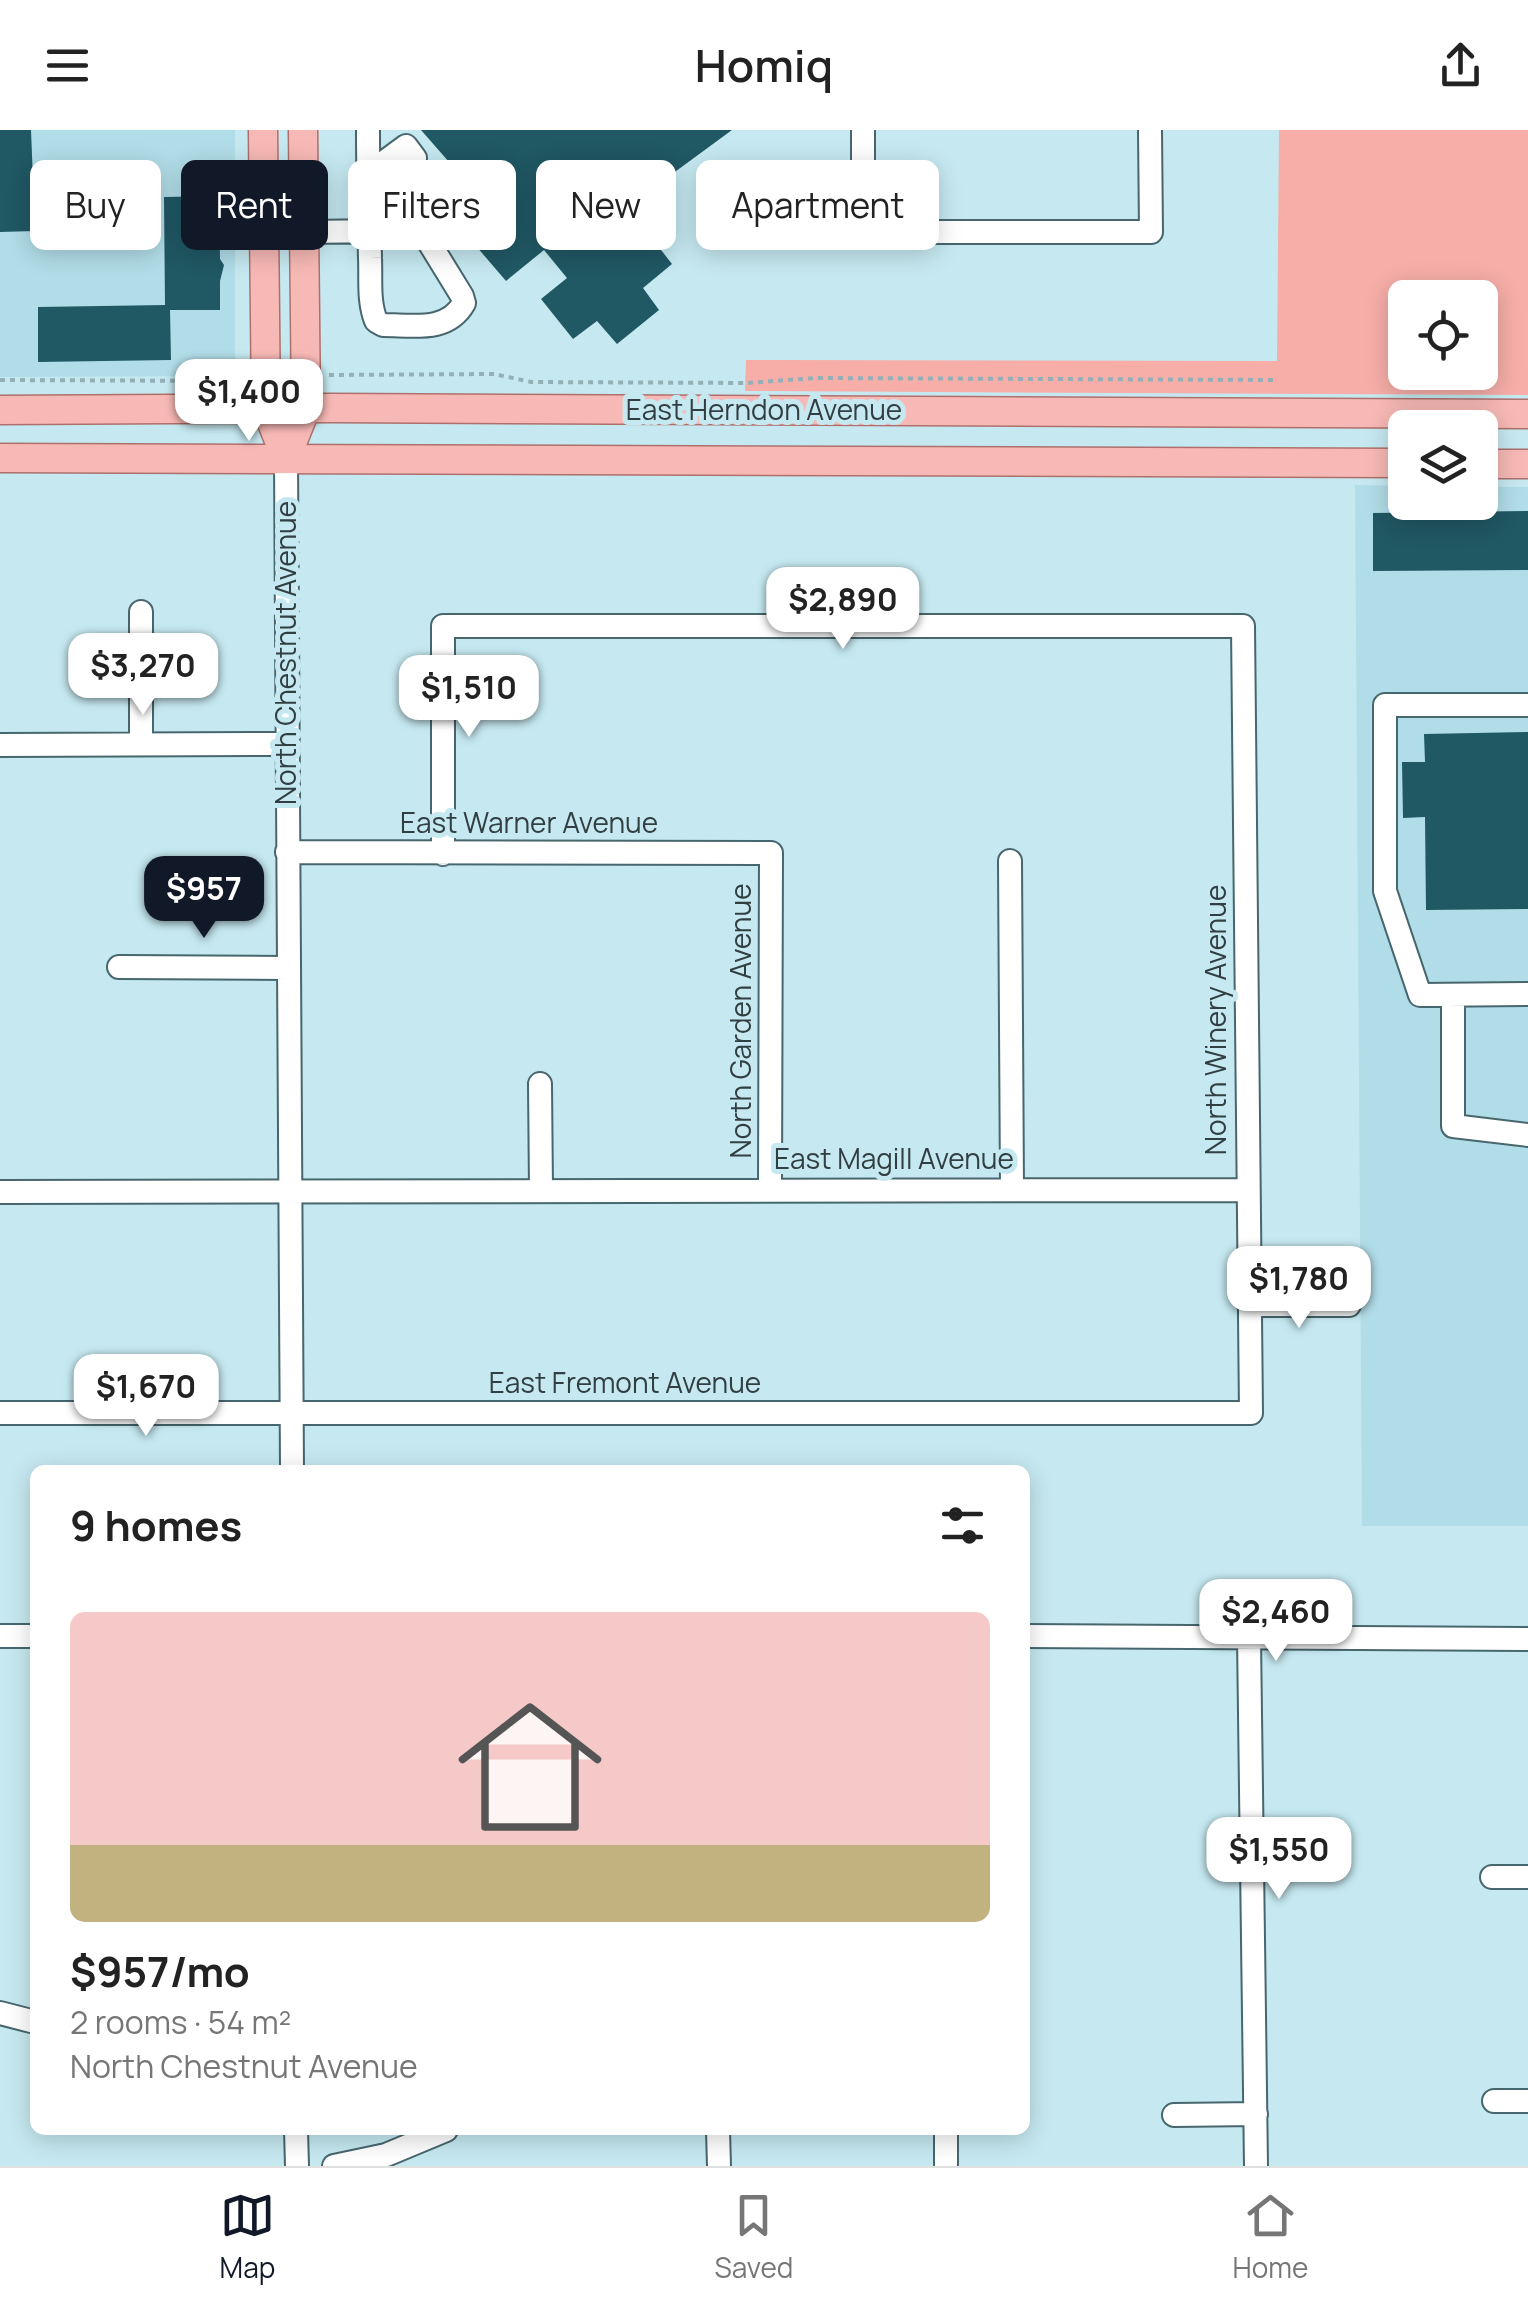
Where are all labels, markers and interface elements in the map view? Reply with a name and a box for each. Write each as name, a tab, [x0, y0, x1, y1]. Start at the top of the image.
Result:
text: Homiq	[695, 34, 833, 96]
icon: menu	[40, 38, 95, 93]
icon: share	[1433, 38, 1488, 93]
chip: Buy	[30, 160, 161, 250]
chip: Rent	[181, 160, 328, 250]
chip: Filters	[348, 160, 516, 250]
chip: New	[536, 160, 676, 250]
chip: Apartment	[696, 160, 939, 250]
map controls	[1388, 280, 1498, 520]
button: locate	[1388, 280, 1498, 390]
pin: $1,400	[168, 359, 330, 444]
text: $1,400	[197, 369, 301, 413]
street label: East Herndon Avenue	[626, 390, 902, 428]
button: layers	[1388, 410, 1498, 520]
street label: North Chestnut Avenue	[266, 501, 304, 805]
pin: $2,890	[762, 567, 924, 652]
text: $2,890	[788, 577, 898, 621]
pin: $3,270	[62, 633, 224, 718]
text: $3,270	[90, 643, 196, 687]
pin: $1,510	[388, 655, 550, 740]
text: $1,510	[421, 665, 517, 709]
street label: East Warner Avenue	[400, 803, 658, 841]
pin: $957	[145, 856, 263, 941]
text: $957	[166, 866, 242, 910]
street label: North Garden Avenue	[721, 883, 759, 1159]
street label: North Winery Avenue	[1196, 885, 1234, 1155]
street label: East Magill Avenue	[774, 1139, 1014, 1177]
pin: $1,780	[1218, 1246, 1380, 1331]
text: $1,780	[1249, 1256, 1349, 1300]
pin: $1,670	[65, 1354, 227, 1439]
street label: East Fremont Avenue	[489, 1363, 761, 1401]
text: $1,670	[96, 1364, 196, 1408]
text: 9 homes	[70, 1496, 242, 1554]
icon: filters	[935, 1498, 990, 1553]
pin: $2,460	[1195, 1579, 1357, 1664]
text: $2,460	[1221, 1589, 1331, 1633]
icon: home	[440, 1677, 620, 1857]
pin: $1,550	[1198, 1817, 1360, 1902]
text: $1,550	[1228, 1827, 1330, 1871]
text: $957/mo	[70, 1942, 250, 2000]
text: 2 rooms · 54 m²	[70, 2000, 291, 2044]
text: North Chestnut Avenue	[70, 2044, 418, 2088]
tab: Map	[220, 2188, 275, 2286]
tab: Saved	[715, 2188, 793, 2286]
tab: Home	[1233, 2188, 1308, 2286]

